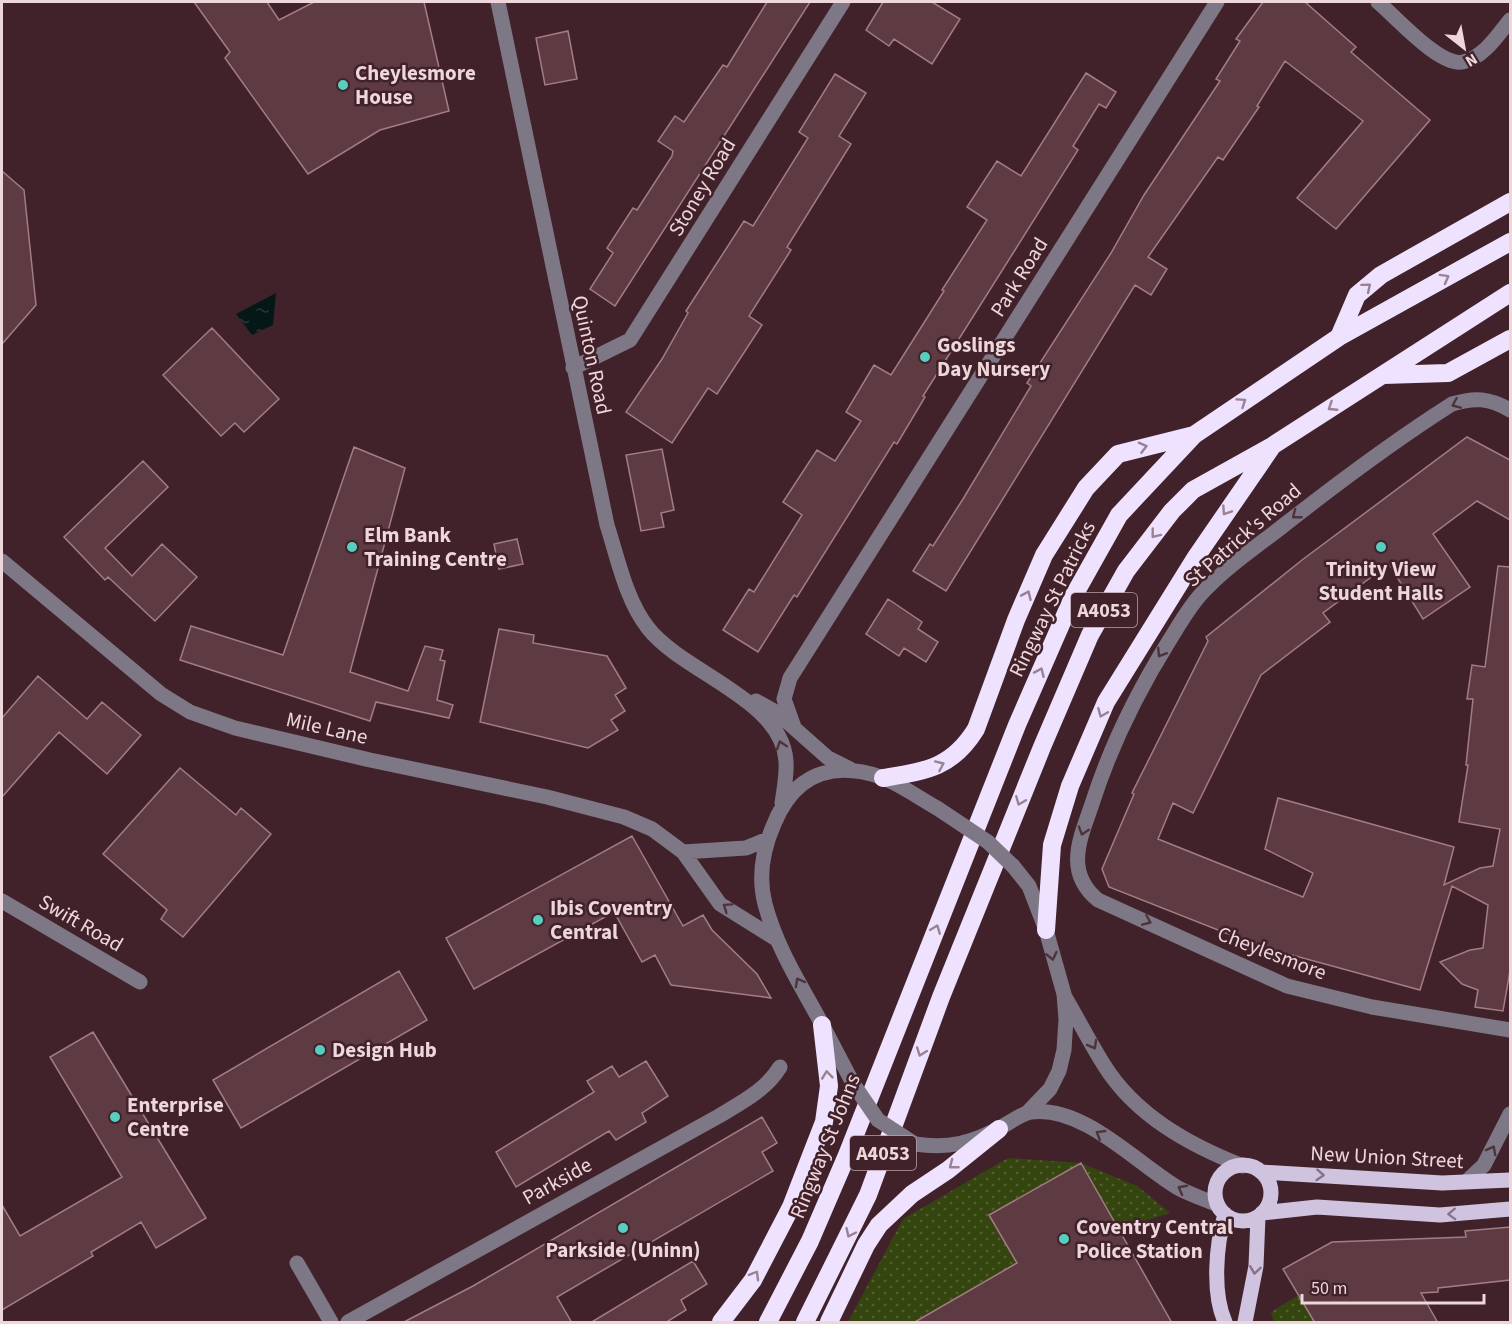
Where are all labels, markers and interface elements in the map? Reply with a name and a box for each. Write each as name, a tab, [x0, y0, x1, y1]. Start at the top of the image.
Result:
north arrow	[1434, 18, 1494, 78]
text: N	[1461, 48, 1481, 72]
place label: Cheylesmore House	[355, 58, 476, 112]
marker: Cheylesmore House	[336, 78, 350, 92]
street label: Stoney Road	[661, 132, 743, 242]
street label: Park Road	[983, 232, 1055, 322]
one-way arrow	[1439, 274, 1450, 285]
one-way arrow	[1360, 283, 1371, 294]
street label: Quinton Road	[565, 293, 619, 417]
place label: Goslings Day Nursery	[937, 330, 1050, 384]
marker: Goslings Day Nursery	[918, 350, 932, 364]
one-way arrow	[1451, 397, 1462, 409]
one-way arrow	[1235, 398, 1246, 409]
one-way arrow	[1328, 400, 1339, 411]
one-way arrow	[1138, 442, 1148, 455]
street label: St Patrick's Road	[1178, 476, 1308, 594]
one-way arrow	[1222, 505, 1233, 516]
one-way arrow	[1292, 508, 1303, 519]
street label: Ringway St Patricks	[1001, 516, 1103, 682]
place label: Elm Bank Training Centre	[364, 520, 507, 574]
one-way arrow	[1151, 527, 1162, 538]
marker: Elm Bank Training Centre	[345, 540, 359, 554]
marker: Trinity View Student Halls	[1374, 540, 1388, 554]
place label: Trinity View Student Halls	[1319, 554, 1443, 608]
one-way arrow	[1020, 591, 1032, 602]
road number: A4053	[1071, 593, 1137, 627]
one-way arrow	[1157, 647, 1169, 657]
one-way arrow	[1033, 667, 1045, 678]
street label: Mile Lane	[283, 704, 371, 752]
one-way arrow	[1097, 707, 1109, 718]
one-way arrow	[776, 740, 789, 751]
one-way arrow	[933, 760, 944, 772]
one-way arrow	[1015, 795, 1027, 806]
one-way arrow	[1078, 825, 1090, 836]
street label: Swift Road	[33, 887, 129, 959]
place label: Ibis Coventry Central	[550, 893, 673, 947]
one-way arrow	[722, 903, 733, 914]
marker: Ibis Coventry Central	[531, 913, 545, 927]
one-way arrow	[1141, 914, 1152, 926]
street label: Cheylesmore	[1213, 918, 1331, 988]
one-way arrow	[929, 924, 942, 935]
one-way arrow	[1045, 951, 1058, 961]
one-way arrow	[795, 978, 806, 988]
place label: Design Hub	[332, 1035, 437, 1065]
one-way arrow	[1086, 1039, 1097, 1049]
marker: Design Hub	[313, 1043, 327, 1057]
one-way arrow	[915, 1046, 928, 1057]
street label: Ringway St Johns	[782, 1069, 868, 1223]
one-way arrow	[821, 1070, 834, 1079]
place label: Enterprise Centre	[127, 1090, 224, 1144]
marker: Enterprise Centre	[108, 1110, 122, 1124]
one-way arrow	[1096, 1130, 1106, 1141]
road number: A4053	[850, 1136, 916, 1170]
street label: New Union Street	[1310, 1138, 1464, 1176]
one-way arrow	[1484, 1145, 1496, 1156]
street label: Parkside	[517, 1150, 597, 1212]
one-way arrow	[949, 1158, 960, 1169]
one-way arrow	[1315, 1168, 1324, 1181]
one-way arrow	[1177, 1185, 1188, 1196]
one-way arrow	[1448, 1208, 1457, 1221]
place label: Coventry Central Police Station	[1076, 1212, 1233, 1266]
marker: Parkside (Uninn)	[616, 1221, 630, 1235]
one-way arrow	[845, 1227, 857, 1238]
marker: Coventry Central Police Station	[1057, 1232, 1071, 1246]
place label: Parkside (Uninn)	[545, 1235, 701, 1265]
one-way arrow	[1249, 1266, 1262, 1275]
scale bar	[1302, 1267, 1484, 1305]
one-way arrow	[748, 1271, 759, 1281]
text: 50 m	[1311, 1276, 1347, 1301]

